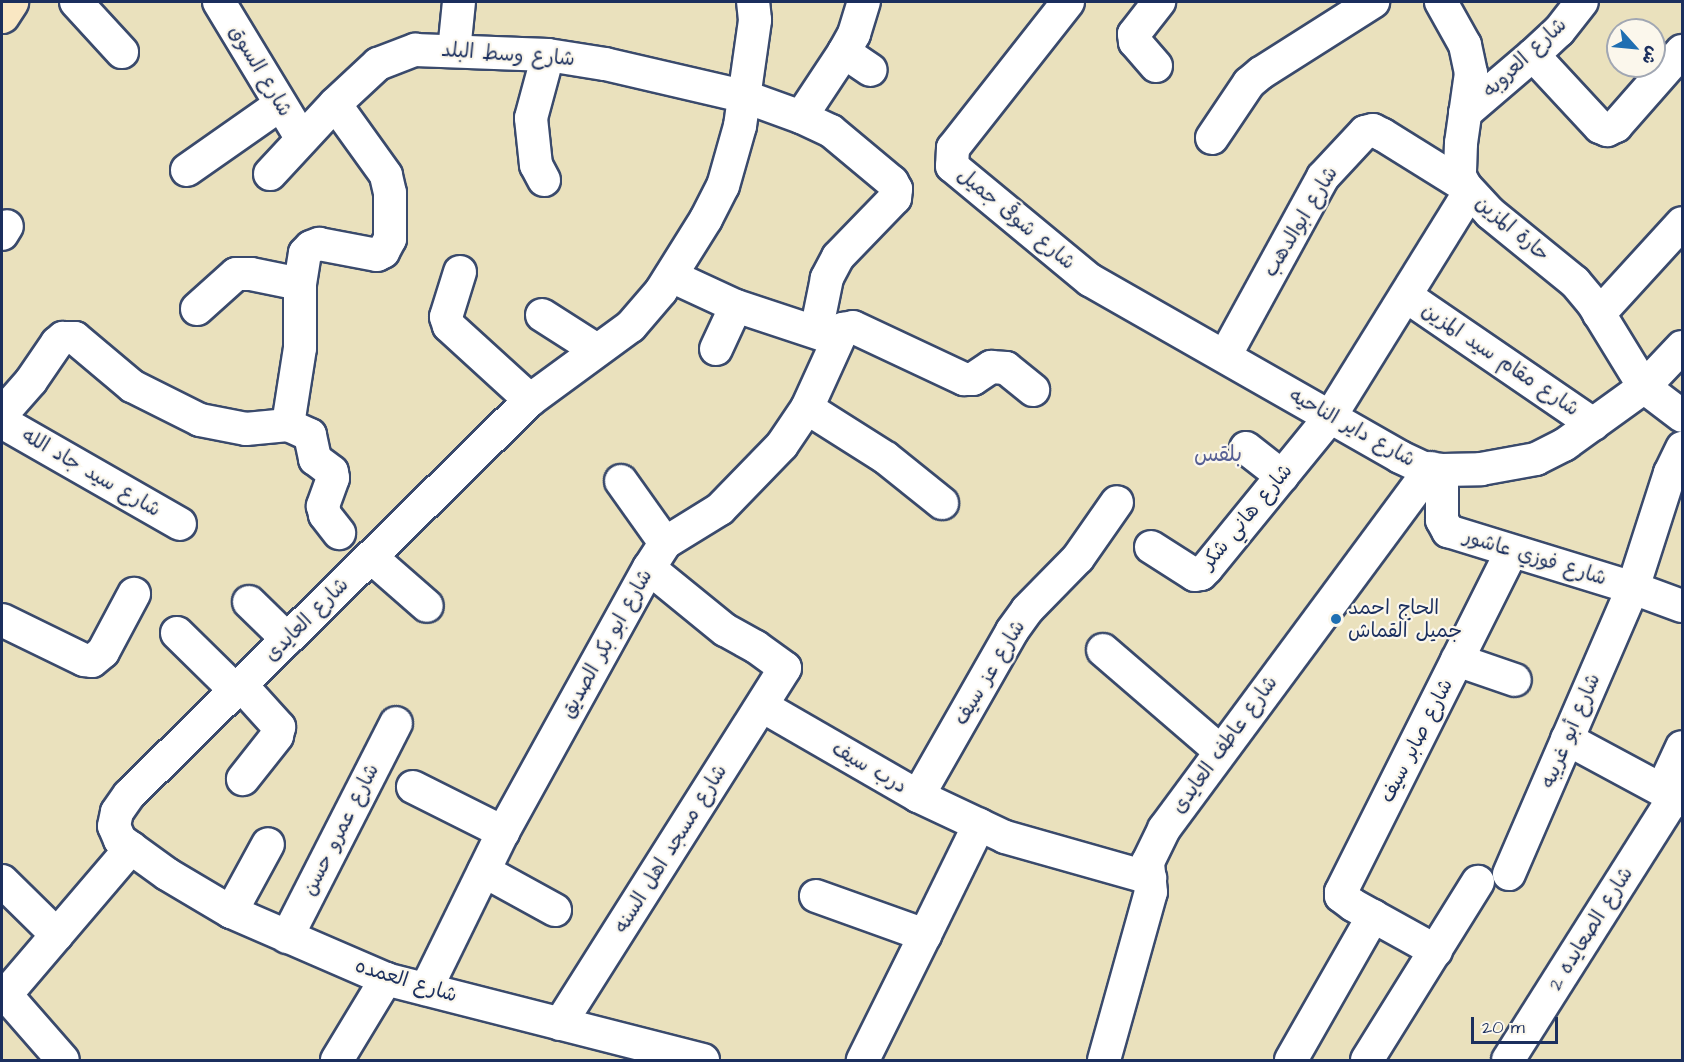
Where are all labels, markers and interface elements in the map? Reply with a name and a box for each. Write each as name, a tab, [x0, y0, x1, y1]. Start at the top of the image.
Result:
street label: شارع العروبه	[1478, 13, 1572, 103]
north arrow	[1606, 18, 1666, 78]
street label: شارع السوق	[223, 21, 297, 121]
street label: شارع وسط البلد	[440, 38, 576, 72]
text: ش	[1636, 42, 1664, 68]
street label: شارع ابوالدهب	[1259, 162, 1343, 282]
street label: شارع شوقى جميل	[952, 163, 1080, 275]
street label: حارة المزين	[1470, 191, 1554, 267]
street label: شارع مقام سيد المزين	[1417, 298, 1583, 422]
street label: شارع داير الناحيه	[1285, 384, 1419, 472]
street label: شارع سيد جاد الله	[18, 424, 164, 522]
district label: بلقس	[1194, 442, 1242, 468]
street label: شارع هاني شكر	[1196, 459, 1298, 575]
street label: شارع فوزي عاشور	[1461, 525, 1609, 591]
street label: شارع ابو بكر الصديق	[556, 565, 658, 723]
street label: شارع العايدى	[260, 573, 354, 667]
place label: الحاج احمد جميل القماش	[1348, 596, 1462, 643]
marker: الحاج احمد جميل القماش	[1329, 612, 1343, 626]
street label: شارع عز سيف	[949, 616, 1031, 730]
street label: شارع أبو غريبه	[1536, 670, 1606, 792]
street label: شارع عاطف العايدى	[1167, 671, 1283, 819]
street label: شارع صابر سيف	[1375, 675, 1459, 807]
street label: درب سيف	[827, 737, 911, 799]
street label: شارع عمرو حسن	[297, 760, 385, 900]
street label: شارع مسجد اهل السنه	[609, 760, 733, 938]
street label: شارع الصعايده 2	[1543, 863, 1639, 995]
street label: شارع العمده	[352, 954, 460, 1008]
scale bar	[1474, 1005, 1561, 1043]
text: 20 m	[1482, 1015, 1525, 1040]

